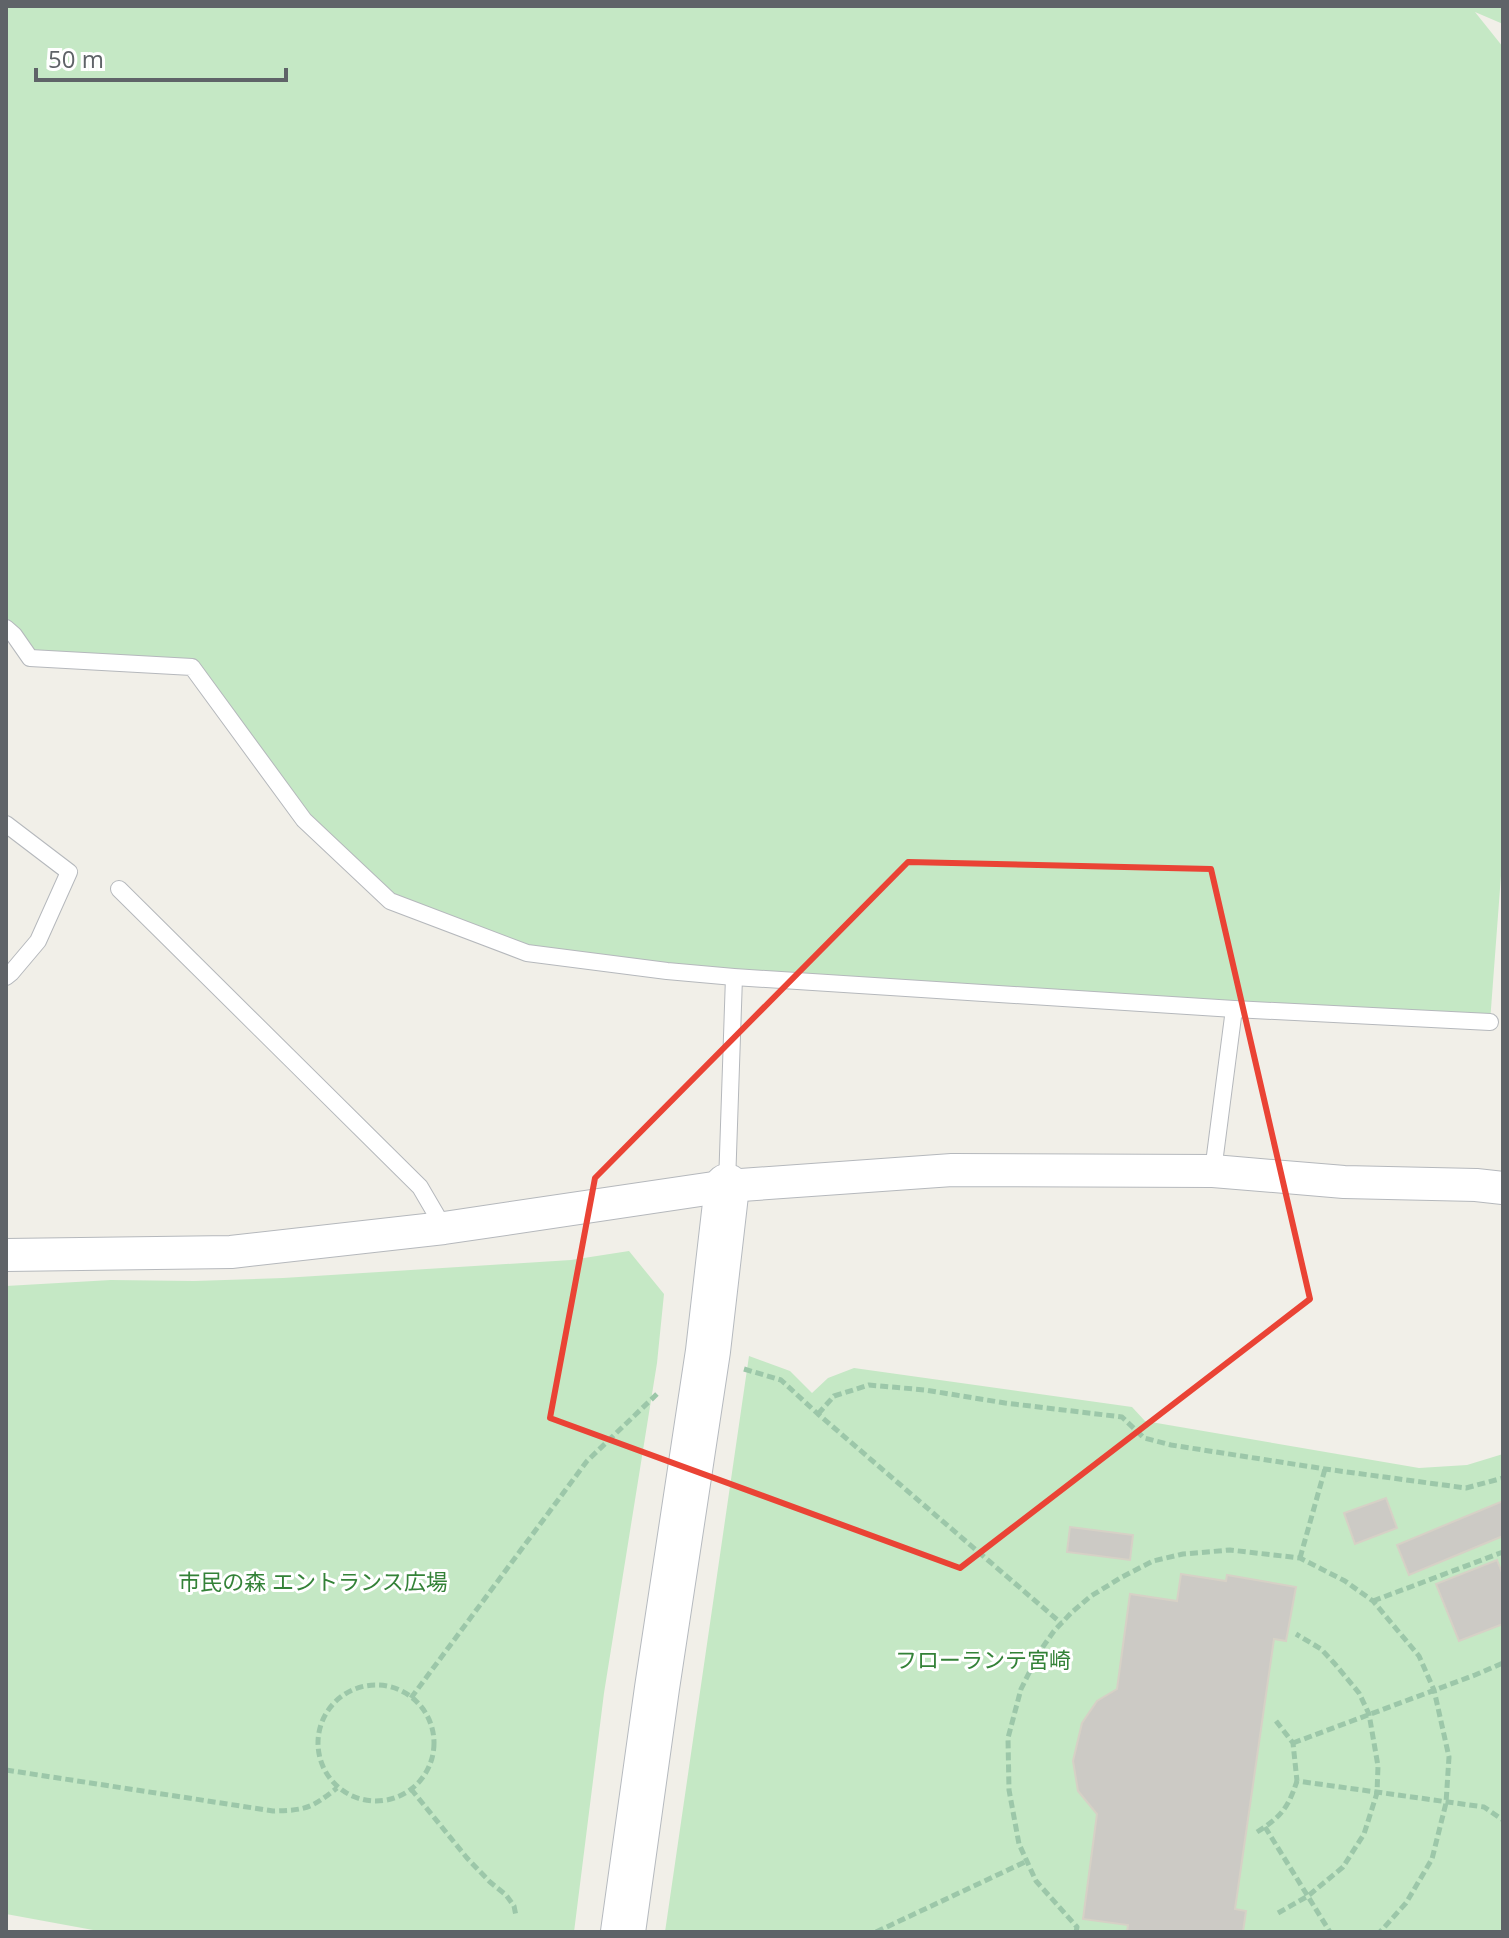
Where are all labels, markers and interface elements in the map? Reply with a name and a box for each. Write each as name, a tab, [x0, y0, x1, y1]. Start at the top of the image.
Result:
scale bar	[36, 32, 286, 82]
text: 50 m	[48, 42, 104, 75]
park label: 市民の森 エントランス広場	[178, 1566, 448, 1596]
park label: フローランテ宮崎	[895, 1644, 1071, 1674]

